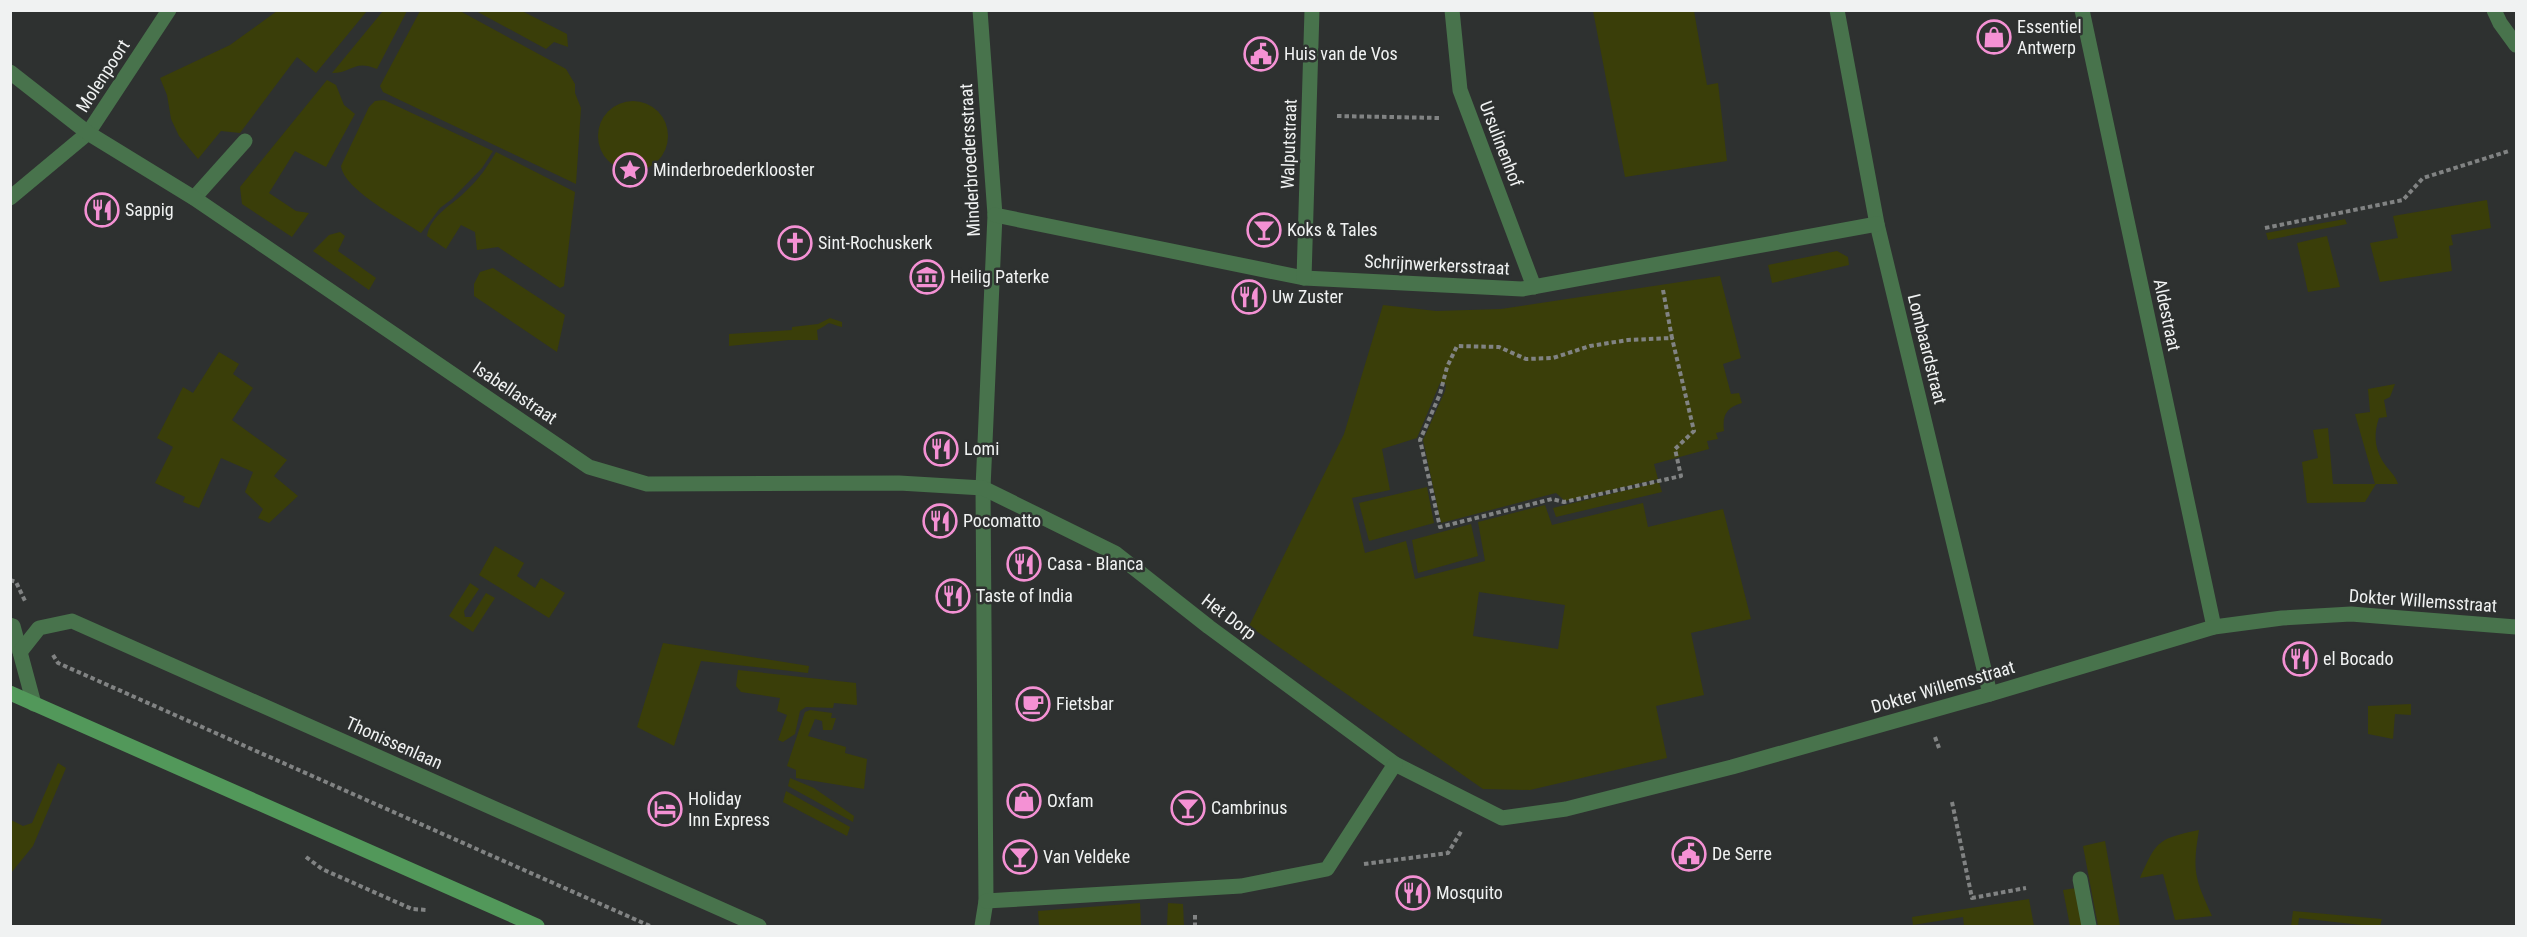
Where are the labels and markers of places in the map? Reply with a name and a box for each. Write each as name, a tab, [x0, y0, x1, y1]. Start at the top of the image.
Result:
place label: Essentiel Antwerp	[2017, 16, 2082, 58]
shop icon: Essentiel Antwerp	[1976, 19, 2012, 55]
public building icon: Huis van de Vos	[1243, 36, 1279, 72]
place label: Huis van de Vos	[1284, 43, 1398, 64]
place icon: Minderbroederklooster	[612, 152, 648, 188]
place label: Minderbroederklooster	[653, 159, 815, 180]
restaurant icon: Sappig	[84, 192, 120, 228]
place label: Sappig	[125, 199, 174, 220]
bar icon: Koks & Tales	[1246, 212, 1282, 248]
place label: Koks & Tales	[1287, 219, 1377, 240]
church icon: Sint-Rochuskerk	[777, 225, 813, 261]
place label: Sint-Rochuskerk	[818, 232, 932, 253]
museum icon: Heilig Paterke	[909, 259, 945, 295]
place label: Heilig Paterke	[950, 266, 1049, 287]
restaurant icon: Uw Zuster	[1231, 279, 1267, 315]
place label: Uw Zuster	[1272, 286, 1344, 307]
restaurant icon: Lomi	[923, 431, 959, 467]
place label: Lomi	[964, 438, 999, 459]
restaurant icon: Pocomatto	[922, 503, 958, 539]
place label: Pocomatto	[963, 510, 1041, 531]
restaurant icon: Casa - Blanca	[1006, 546, 1042, 582]
place label: Casa - Blanca	[1047, 553, 1144, 574]
restaurant icon: Taste of India	[935, 578, 971, 614]
place label: Taste of India	[976, 585, 1073, 606]
restaurant icon: el Bocado	[2282, 641, 2318, 677]
place label: el Bocado	[2323, 648, 2393, 669]
cafe icon: Fietsbar	[1015, 686, 1051, 722]
place label: Fietsbar	[1056, 693, 1114, 714]
shop icon: Oxfam	[1006, 783, 1042, 819]
place label: Holiday Inn Express	[688, 788, 770, 830]
place label: Oxfam	[1047, 790, 1094, 811]
bar icon: Cambrinus	[1170, 790, 1206, 826]
hotel icon: Holiday Inn Express	[647, 791, 683, 827]
place label: Cambrinus	[1211, 797, 1288, 818]
public building icon: De Serre	[1671, 836, 1707, 872]
bar icon: Van Veldeke	[1002, 839, 1038, 875]
place label: De Serre	[1712, 843, 1772, 864]
place label: Van Veldeke	[1043, 846, 1130, 867]
restaurant icon: Mosquito	[1395, 875, 1431, 911]
place label: Mosquito	[1436, 882, 1503, 903]

